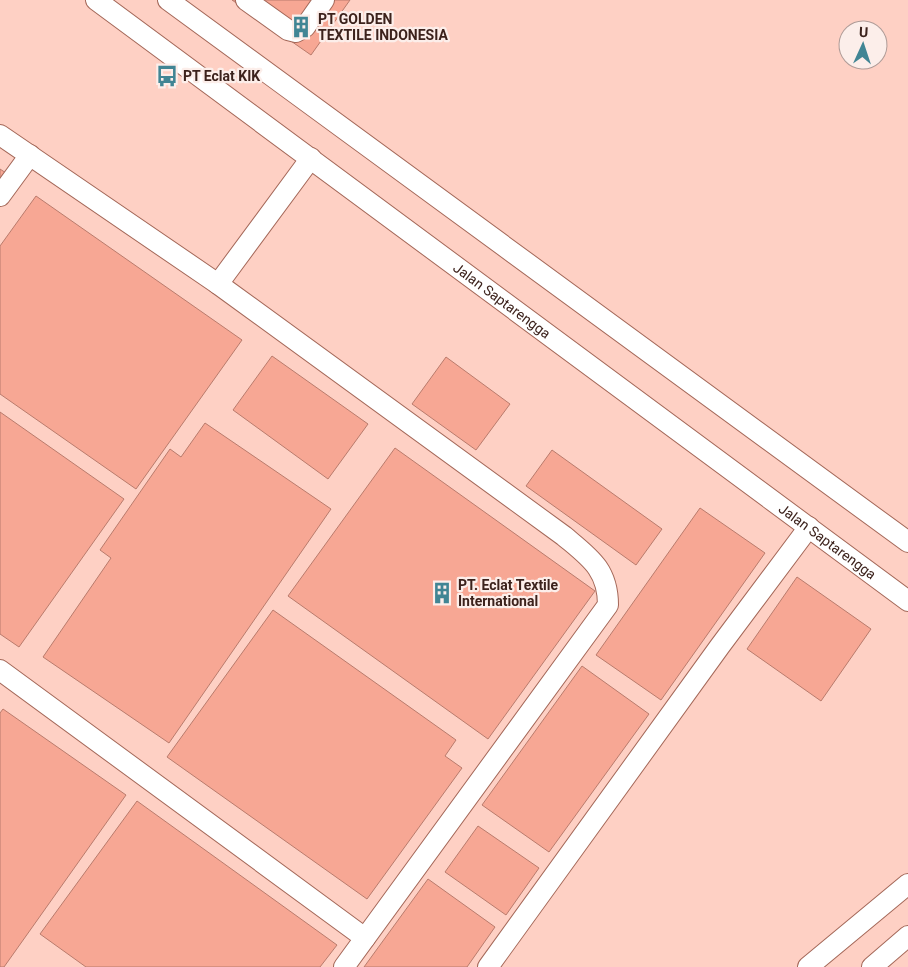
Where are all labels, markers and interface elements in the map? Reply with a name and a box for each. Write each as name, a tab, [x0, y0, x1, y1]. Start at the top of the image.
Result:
place label: PT GOLDEN TEXTILE INDONESIA	[318, 11, 448, 43]
building icon: PT GOLDEN TEXTILE INDONESIA	[288, 14, 314, 40]
north arrow	[838, 20, 888, 70]
text: U	[859, 24, 869, 40]
bus stop icon: PT Eclat KIK	[154, 63, 180, 89]
place label: PT Eclat KIK	[183, 68, 260, 84]
street label: Jalan Saptarengga	[450, 259, 554, 342]
street label: Jalan Saptarengga	[776, 500, 879, 583]
place label: PT. Eclat Textile International	[458, 577, 559, 609]
building icon: PT. Eclat Textile International	[429, 580, 455, 606]

